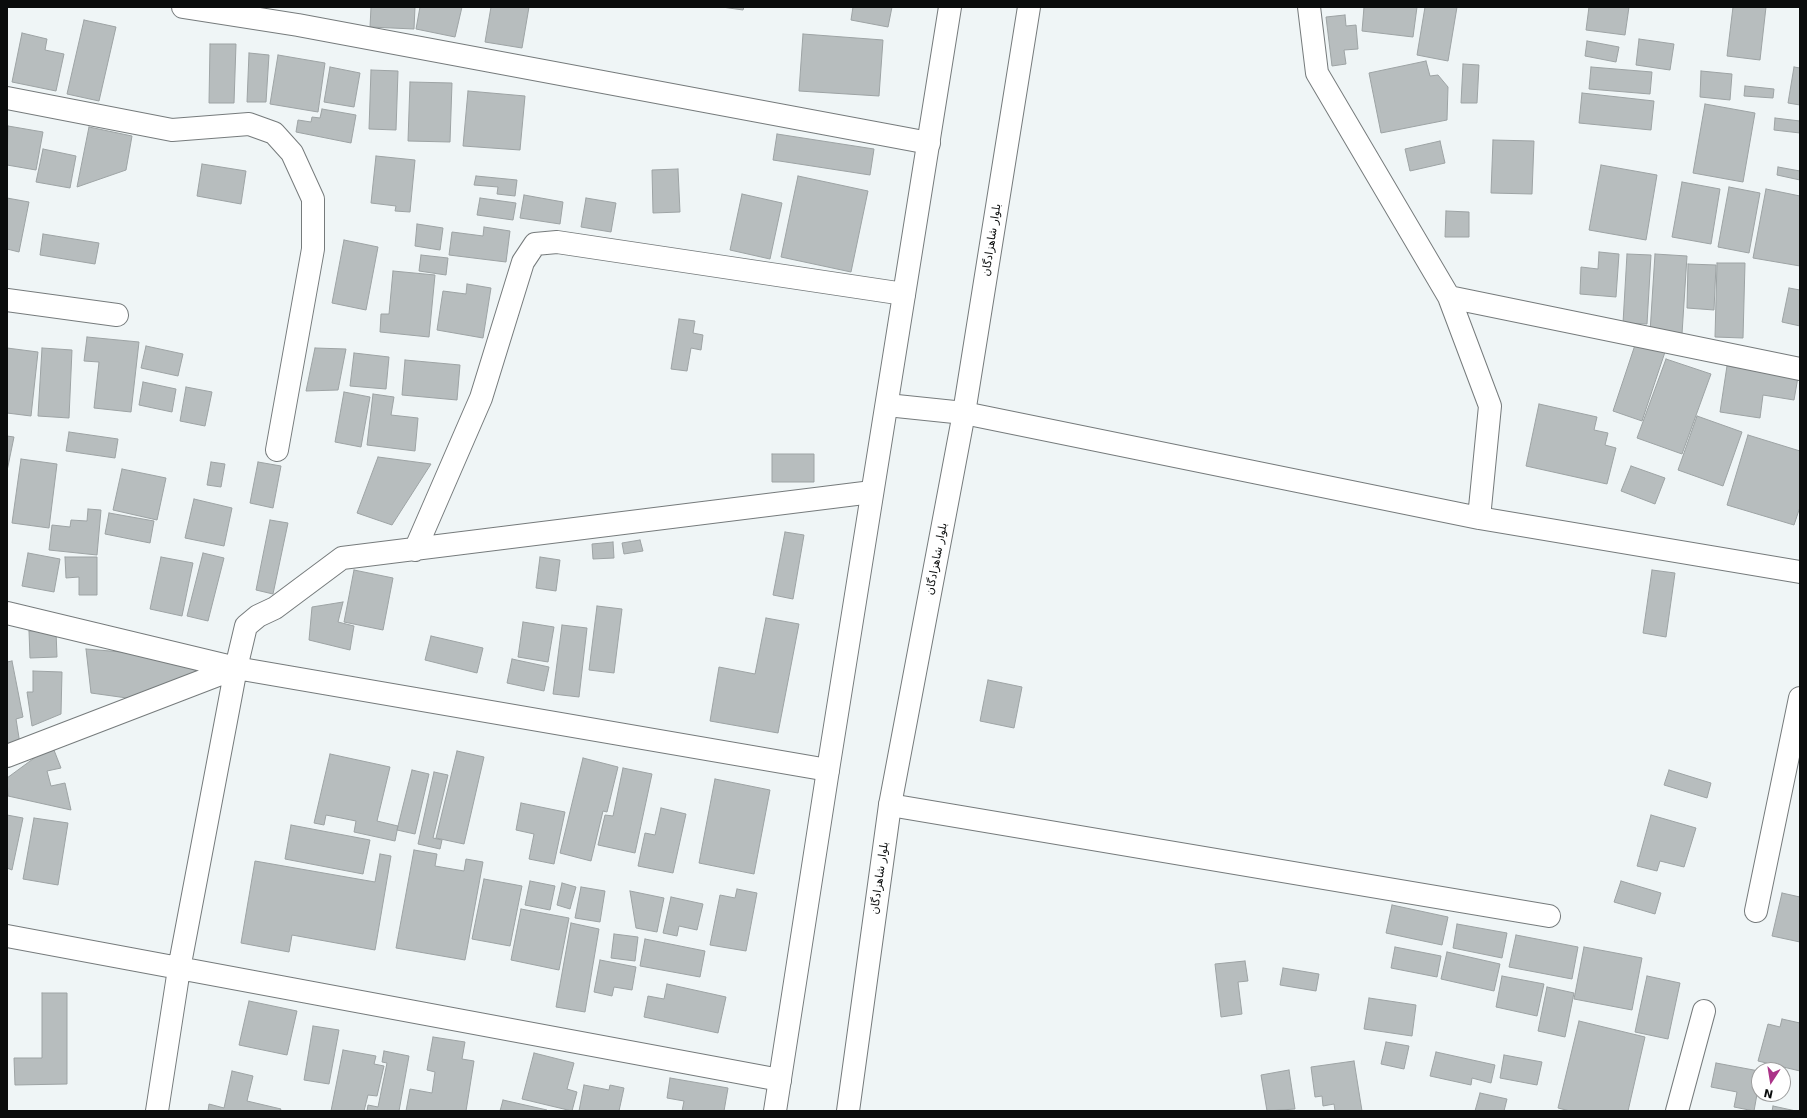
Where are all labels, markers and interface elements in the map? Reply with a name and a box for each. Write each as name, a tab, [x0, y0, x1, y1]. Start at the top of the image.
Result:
street label: بلوار شاهزادگان	[980, 203, 1004, 277]
street label: بلوار شاهزادگان	[924, 522, 950, 596]
street label: بلوار شاهزادگان	[868, 841, 892, 915]
north arrow	[1751, 1062, 1791, 1102]
text: N	[1763, 1086, 1774, 1101]

